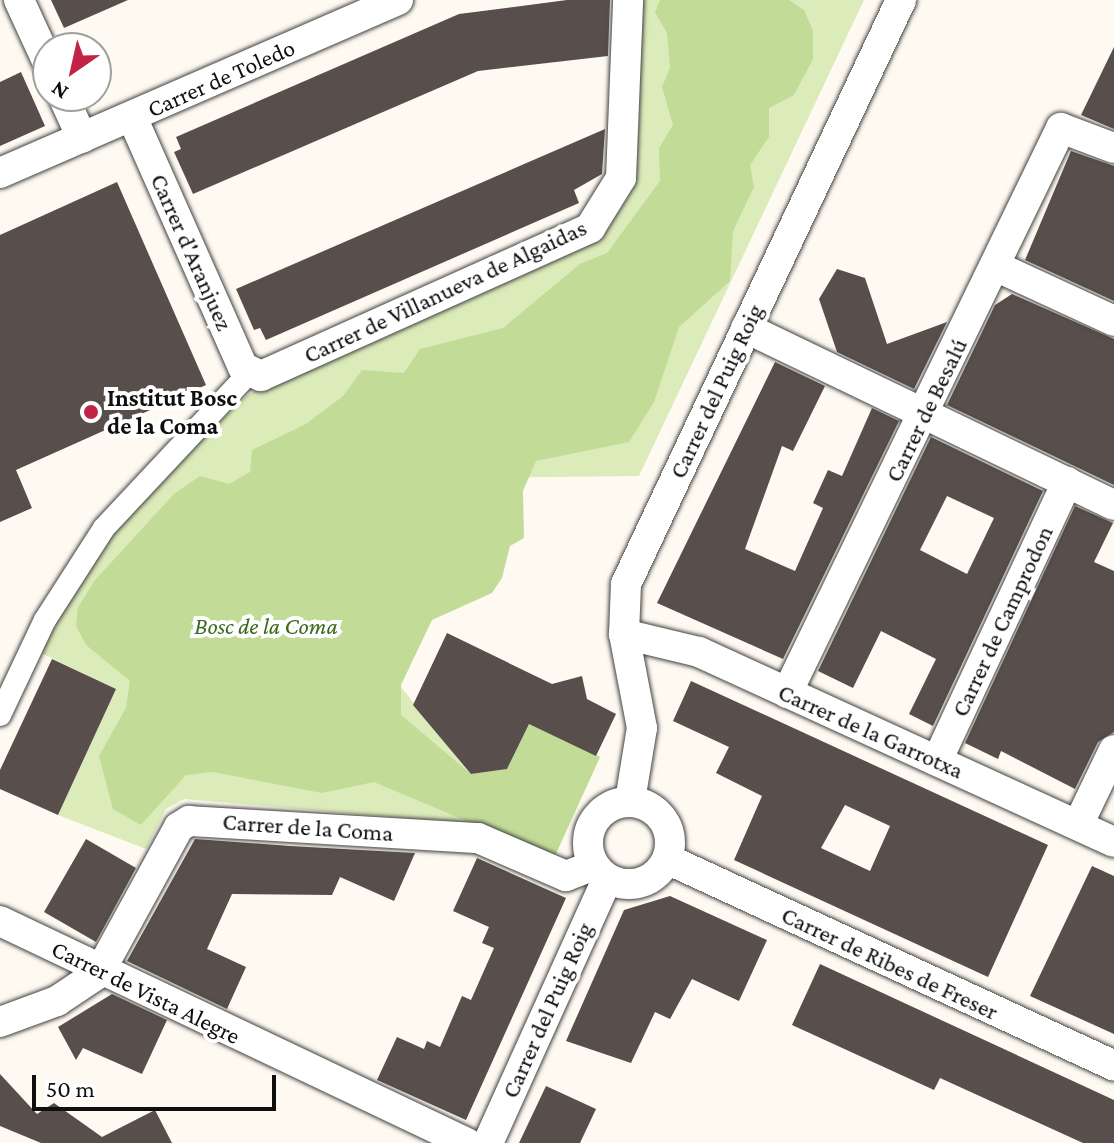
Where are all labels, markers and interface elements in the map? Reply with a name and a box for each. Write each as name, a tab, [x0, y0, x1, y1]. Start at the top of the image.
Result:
north arrow	[32, 32, 112, 112]
street label: Carrer de Toledo	[143, 33, 299, 123]
text: N	[46, 76, 73, 105]
street label: Carrer d'Aranjuez	[145, 169, 239, 335]
street label: Carrer de Villanueva de Algaidas	[299, 213, 591, 369]
street label: Carrer del Puig Roig	[663, 299, 769, 483]
street label: Carrer de Besalú	[879, 333, 973, 487]
place label: Institut Bosc de la Coma	[107, 384, 237, 440]
marker: Institut Bosc de la Coma	[82, 403, 100, 421]
street label: Carrer de Camprodon	[945, 521, 1059, 721]
park label: Bosc de la Coma	[194, 612, 338, 640]
street label: Carrer de la Garrotxa	[774, 677, 968, 785]
street label: Carrer de la Coma	[222, 807, 394, 847]
street label: Carrer de Ribes de Freser	[777, 900, 1003, 1026]
street label: Carrer del Puig Roig	[495, 918, 599, 1102]
street label: Carrer de Vista Alegre	[47, 934, 245, 1050]
scale bar	[36, 1059, 280, 1109]
text: 50 m	[46, 1075, 95, 1102]

